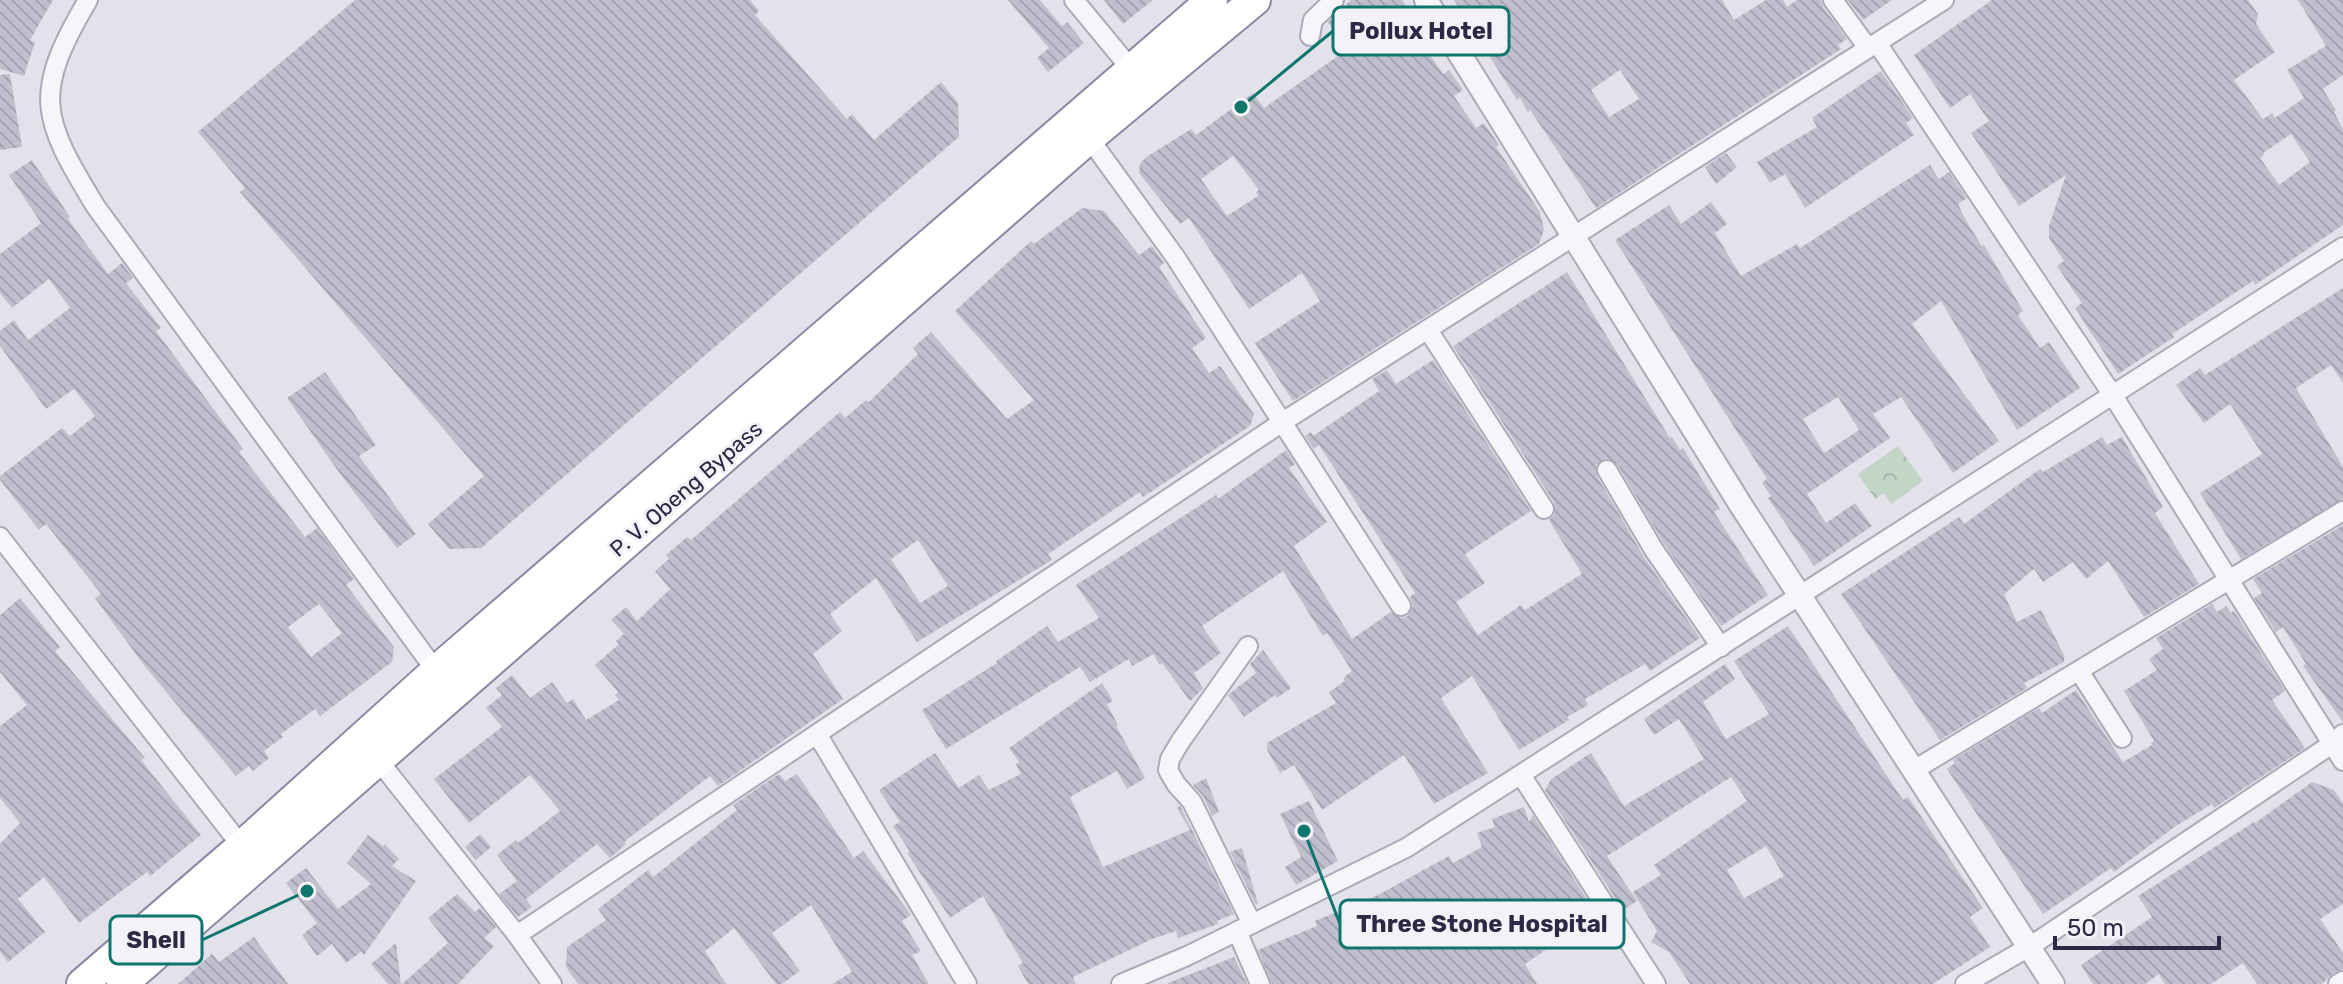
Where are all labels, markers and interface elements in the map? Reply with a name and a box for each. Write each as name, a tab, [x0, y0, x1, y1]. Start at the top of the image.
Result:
callout: Pollux Hotel	[1333, 7, 1509, 55]
text: Pollux Hotel	[1349, 17, 1493, 45]
street label: P. V. Obeng Bypass	[604, 415, 768, 563]
callout: Three Stone Hospital	[1340, 900, 1624, 948]
scale bar	[2055, 900, 2219, 950]
text: Three Stone Hospital	[1356, 910, 1608, 938]
text: 50 m	[2067, 914, 2124, 942]
callout: Shell	[110, 916, 202, 964]
text: Shell	[126, 926, 186, 954]

